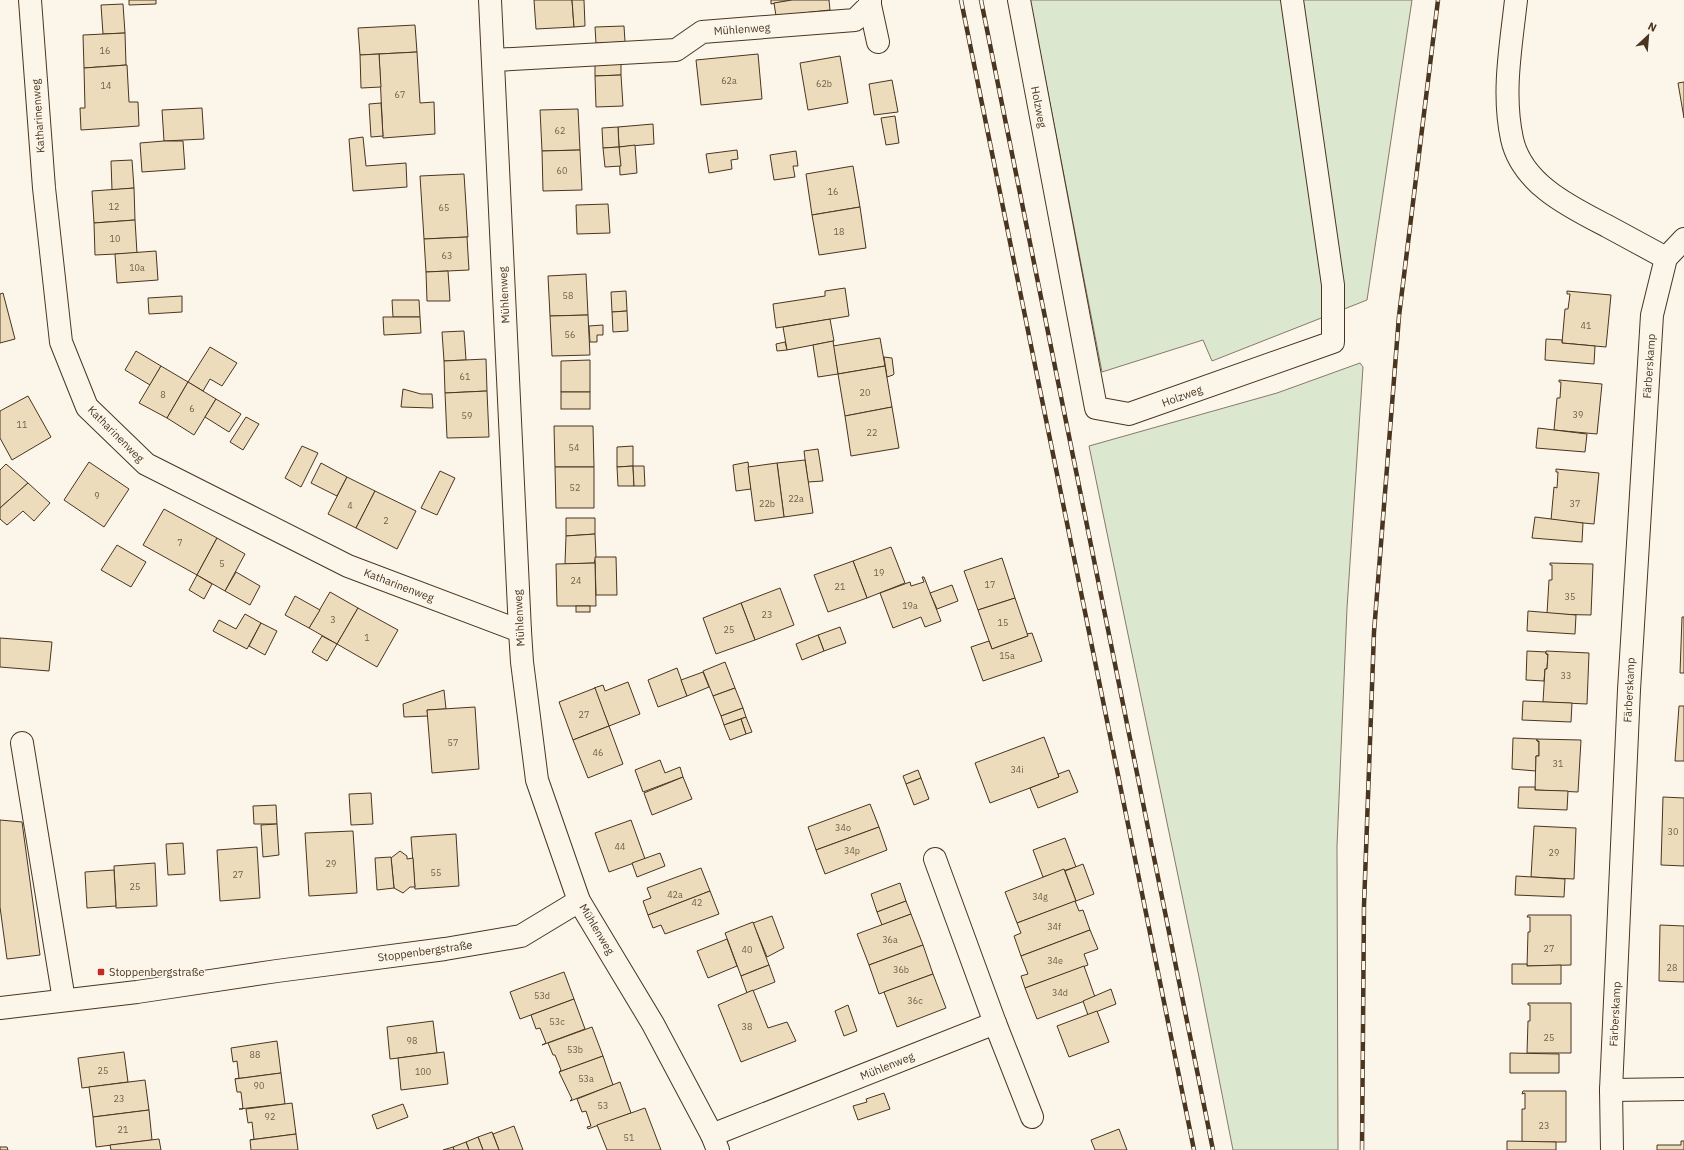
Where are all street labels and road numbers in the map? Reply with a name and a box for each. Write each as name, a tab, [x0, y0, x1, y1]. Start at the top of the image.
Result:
street label: Mühlenweg	[713, 20, 771, 38]
street label: Katharinenweg	[28, 78, 48, 153]
street label: Holzweg	[1028, 85, 1050, 129]
street label: Mühlenweg	[496, 266, 512, 324]
street label: Färberskamp	[1640, 333, 1658, 399]
street label: Holzweg	[1160, 382, 1204, 410]
street label: Katharinenweg	[85, 403, 147, 465]
street label: Katharinenweg	[362, 565, 436, 605]
street label: Mühlenweg	[511, 589, 527, 647]
street label: Färberskamp	[1620, 657, 1638, 723]
street label: Mühlenweg	[576, 901, 618, 957]
street label: Stoppenbergstraße	[377, 937, 473, 965]
street label: Färberskamp	[1606, 981, 1624, 1047]
street label: Mühlenweg	[858, 1049, 916, 1083]

